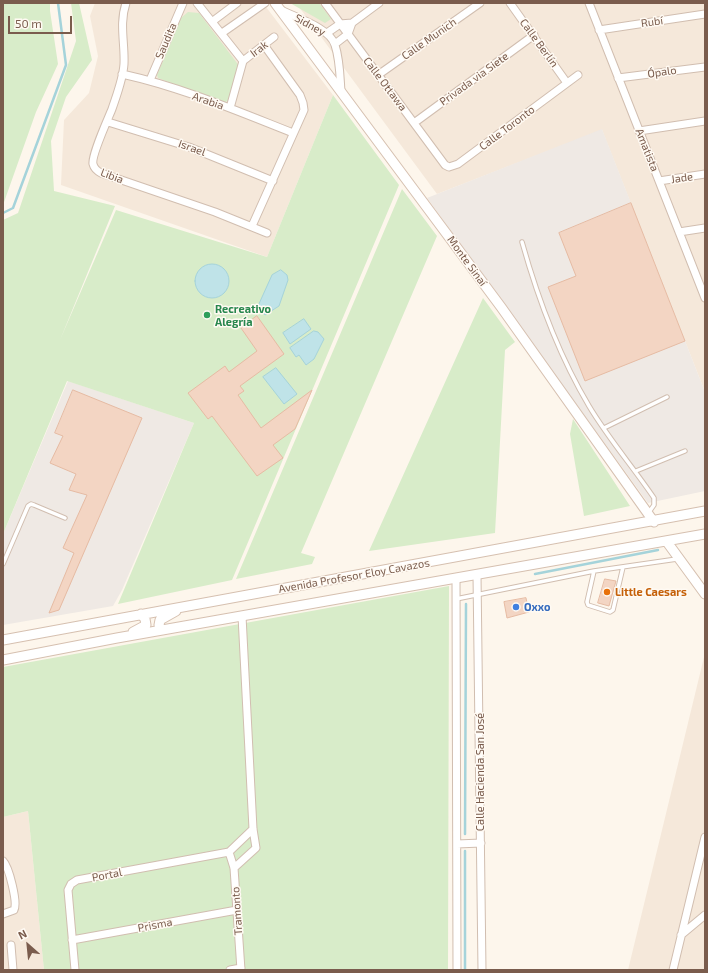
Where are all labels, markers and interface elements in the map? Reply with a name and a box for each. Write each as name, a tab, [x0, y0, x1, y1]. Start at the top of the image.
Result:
scale bar	[10, 8, 74, 34]
street label: Sidney	[292, 11, 328, 39]
street label: Rubí	[640, 14, 664, 30]
street label: Calle Munich	[399, 15, 459, 63]
text: 50 m	[15, 16, 42, 30]
street label: Calle Berlín	[517, 16, 561, 70]
street label: Saudita	[153, 21, 179, 61]
street label: Irak	[247, 38, 271, 60]
street label: Privada via Siete	[437, 50, 511, 108]
street label: Calle Ottawa	[360, 54, 410, 114]
street label: Ópalo	[647, 63, 677, 81]
street label: Arabia	[191, 89, 225, 113]
street label: Calle Toronto	[477, 103, 537, 153]
street label: Amatista	[632, 127, 662, 173]
street label: Israel	[177, 137, 207, 159]
street label: Libia	[99, 166, 125, 186]
street label: Jade	[670, 170, 694, 186]
street label: Monte Sinaí	[444, 233, 490, 289]
place label: Recreativo Alegría	[215, 302, 271, 328]
marker: Recreativo Alegría	[202, 310, 212, 320]
street label: Avenida Profesor Eloy Cavazos	[277, 556, 431, 596]
place label: Little Caesars	[615, 585, 687, 599]
marker: Little Caesars	[602, 587, 612, 597]
place label: Oxxo	[524, 600, 550, 614]
marker: Oxxo	[511, 602, 521, 612]
street label: Calle Hacienda San José	[473, 713, 487, 831]
street label: Portal	[91, 866, 123, 884]
street label: Tramonto	[229, 886, 245, 936]
street label: Prisma	[137, 915, 173, 935]
north arrow	[8, 925, 48, 965]
text: N	[16, 926, 29, 941]

